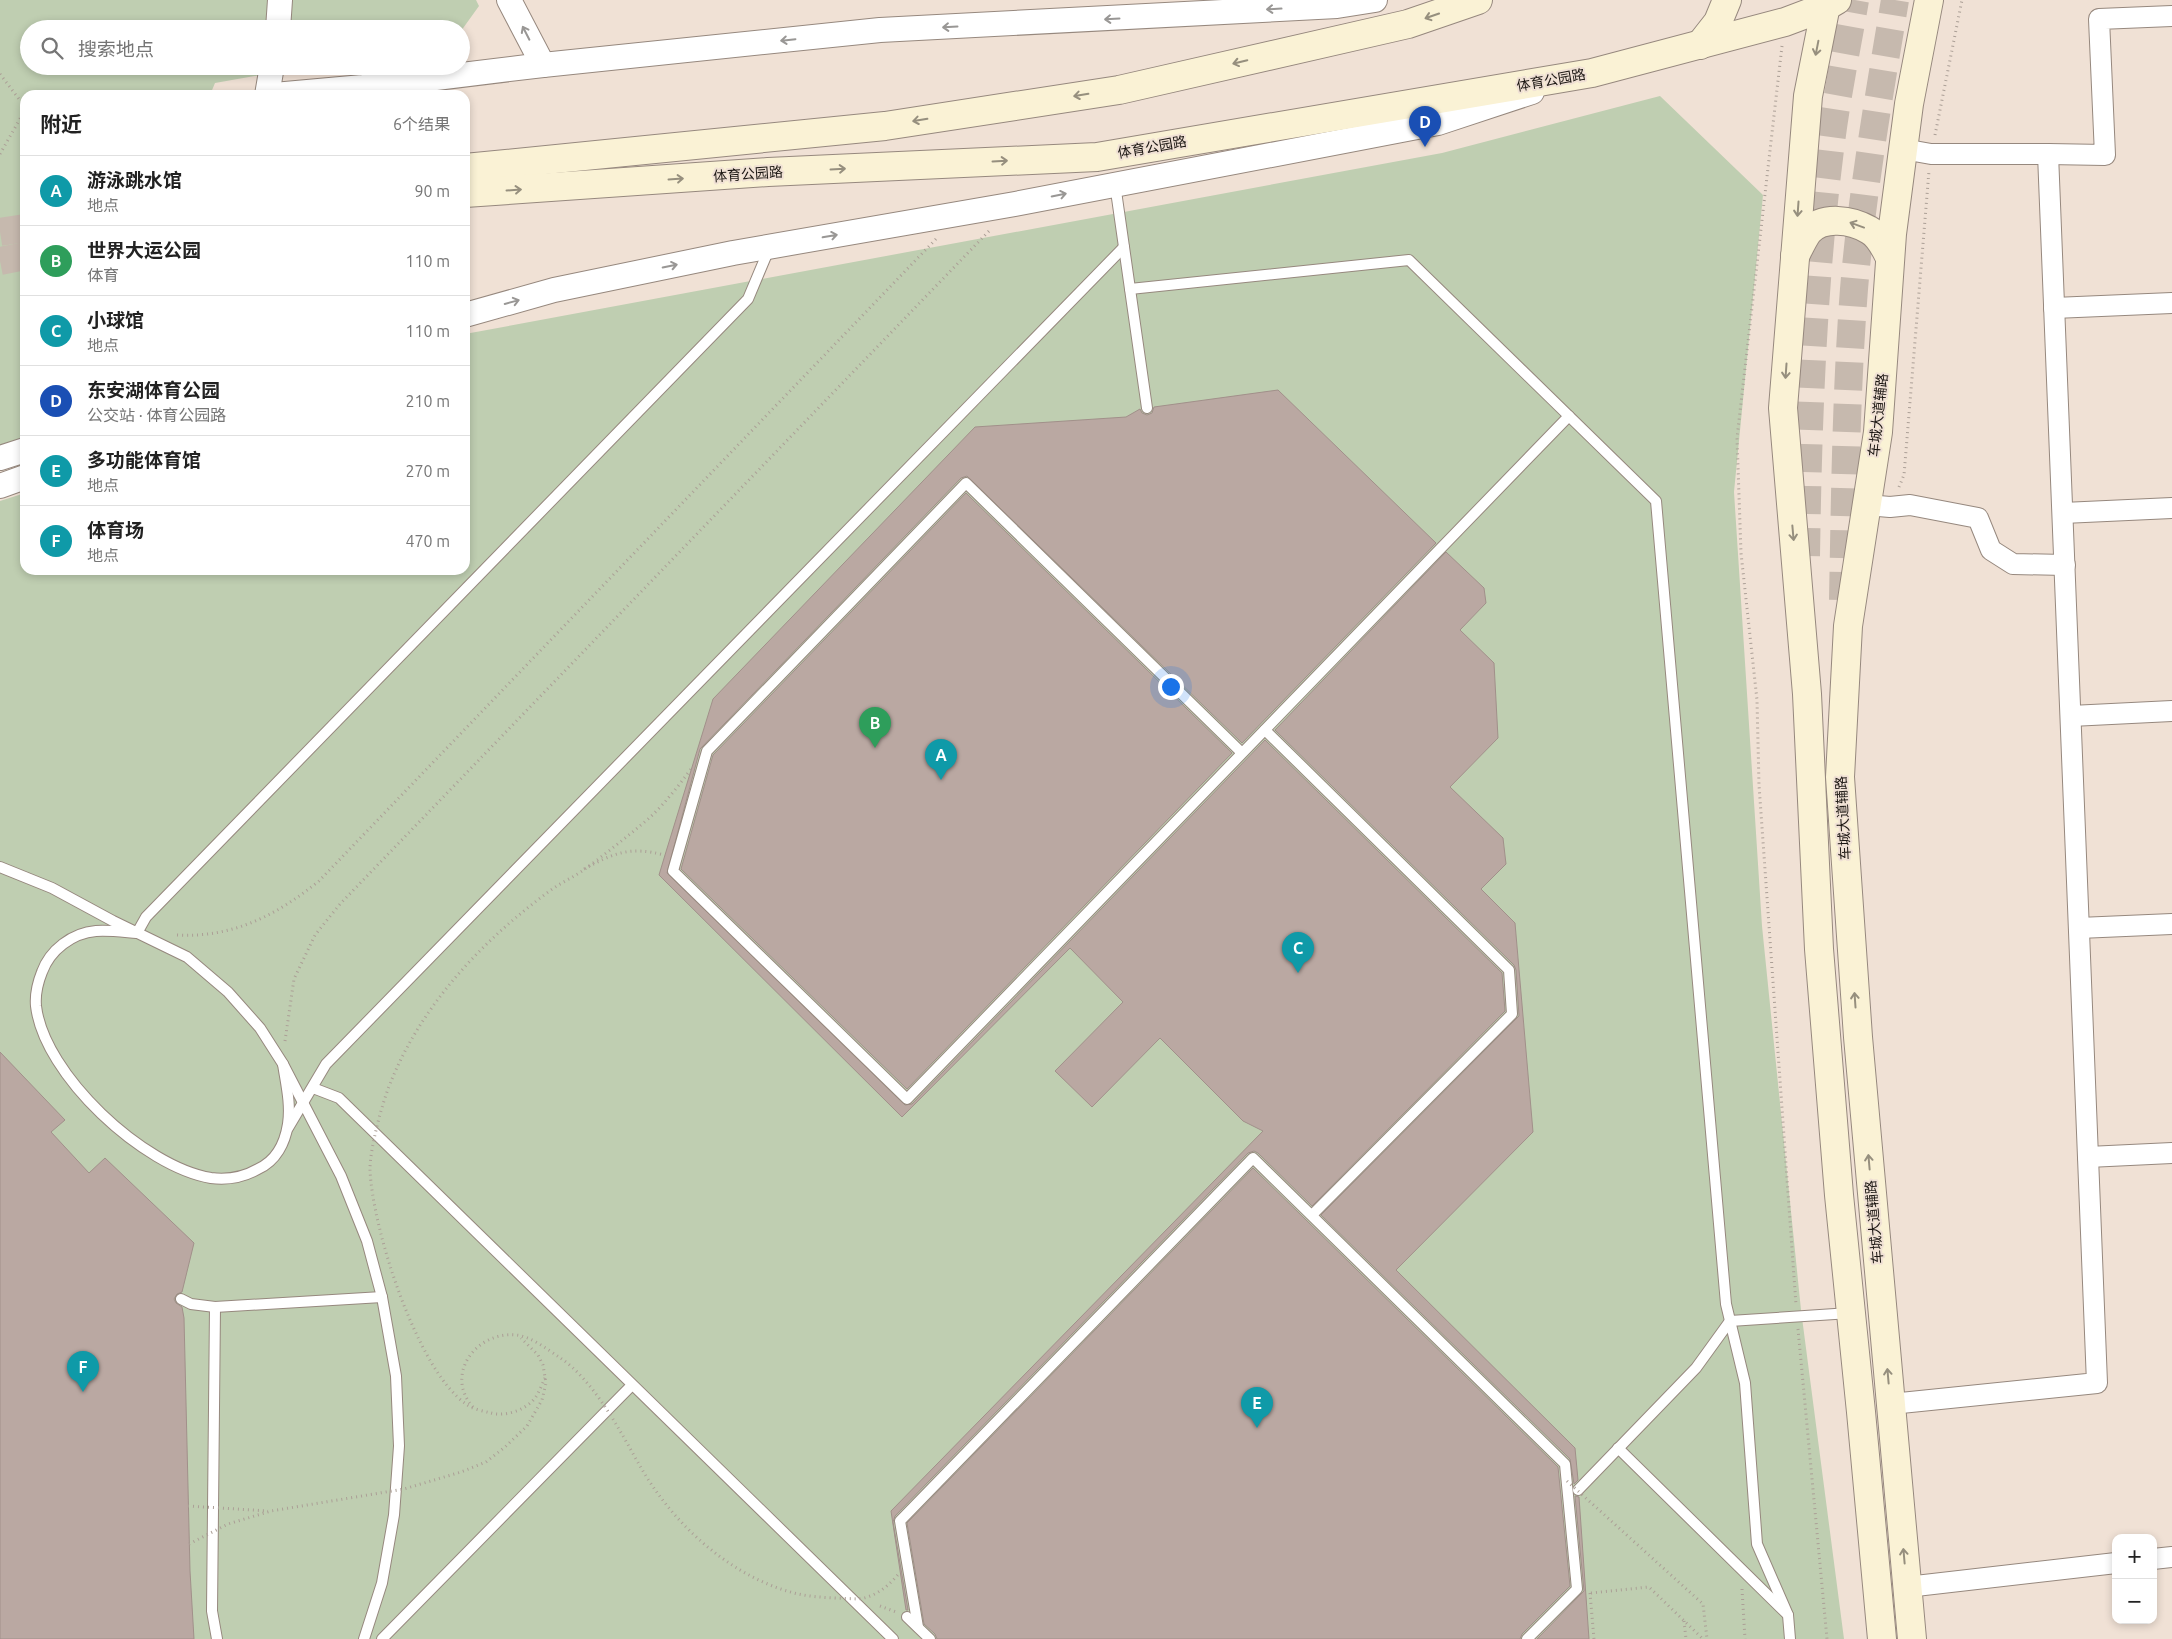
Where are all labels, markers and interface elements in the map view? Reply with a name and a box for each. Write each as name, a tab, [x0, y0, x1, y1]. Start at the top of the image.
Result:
one-way arrow	[1266, 5, 1282, 14]
one-way arrow	[1425, 12, 1440, 21]
one-way arrow	[1104, 14, 1120, 23]
search box	[20, 20, 470, 75]
one-way arrow	[942, 22, 958, 31]
one-way arrow	[521, 25, 531, 40]
icon: search	[38, 34, 66, 62]
one-way arrow	[780, 35, 796, 45]
text: 搜索地点	[78, 38, 154, 60]
one-way arrow	[1812, 39, 1822, 55]
one-way arrow	[1232, 58, 1248, 67]
street label: 体育公园路	[1515, 66, 1587, 94]
one-way arrow	[1073, 91, 1089, 101]
pin: D	[1409, 106, 1441, 147]
text: 附近	[40, 112, 82, 136]
text: 6个结果	[393, 115, 450, 133]
one-way arrow	[913, 115, 929, 125]
street label: 体育公园路	[1116, 133, 1188, 161]
one-way arrow	[992, 157, 1008, 166]
street label: 体育公园路	[713, 164, 783, 184]
one-way arrow	[830, 164, 846, 173]
text: 游泳跳水馆	[87, 169, 182, 191]
one-way arrow	[667, 174, 683, 183]
text: A	[50, 182, 62, 200]
text: 90 m	[414, 182, 450, 200]
one-way arrow	[505, 185, 521, 195]
one-way arrow	[1051, 190, 1067, 200]
text: 地点	[87, 196, 119, 214]
one-way arrow	[1794, 201, 1803, 217]
one-way arrow	[1850, 220, 1865, 229]
one-way arrow	[822, 230, 838, 240]
text: 世界大运公园	[87, 239, 201, 261]
text: B	[51, 252, 61, 270]
text: 110 m	[405, 252, 450, 270]
one-way arrow	[662, 261, 678, 270]
text: 体育	[87, 266, 119, 284]
one-way arrow	[503, 297, 519, 306]
text: 小球馆	[87, 309, 144, 331]
text: C	[51, 322, 61, 340]
text: 110 m	[405, 322, 450, 340]
text: 地点	[87, 336, 119, 354]
one-way arrow	[1781, 363, 1790, 379]
street label: 车城大道辅路	[1866, 372, 1890, 458]
text: 东安湖体育公园	[87, 379, 220, 401]
text: D	[50, 392, 62, 410]
text: 210 m	[405, 392, 450, 410]
text: 公交站 · 体育公园路	[87, 406, 226, 424]
text: 多功能体育馆	[87, 449, 201, 471]
text: E	[51, 462, 61, 480]
text: 270 m	[405, 462, 450, 480]
text: 地点	[87, 476, 119, 494]
text: 体育场	[87, 519, 144, 541]
one-way arrow	[1788, 525, 1798, 541]
text: F	[52, 532, 61, 550]
text: 470 m	[405, 532, 450, 550]
text: 地点	[87, 546, 119, 564]
your location	[1158, 674, 1184, 700]
pin: B	[859, 707, 891, 748]
pin: A	[925, 739, 957, 780]
street label: 车城大道辅路	[1833, 776, 1853, 860]
pin: C	[1282, 932, 1314, 973]
one-way arrow	[1851, 993, 1860, 1009]
one-way arrow	[1864, 1154, 1874, 1170]
street label: 车城大道辅路	[1862, 1179, 1886, 1265]
pin: F	[67, 1351, 99, 1392]
one-way arrow	[1883, 1369, 1893, 1385]
pin: E	[1241, 1387, 1273, 1428]
map controls	[2112, 1534, 2157, 1624]
button: +	[2112, 1534, 2157, 1579]
one-way arrow	[1899, 1548, 1909, 1564]
button: −	[2112, 1579, 2157, 1624]

